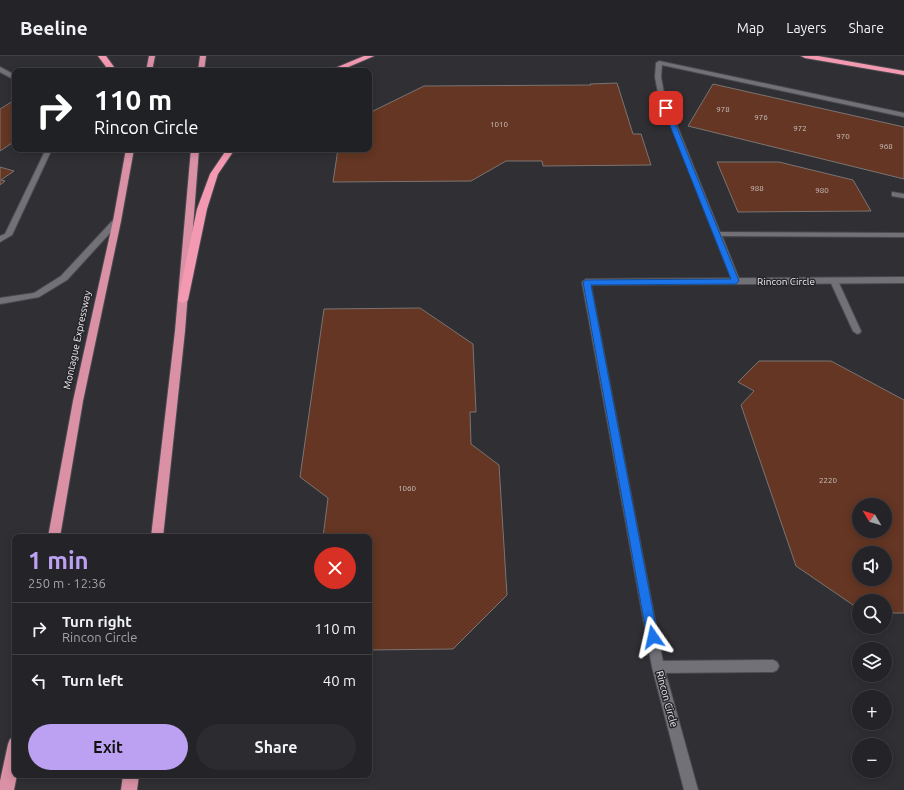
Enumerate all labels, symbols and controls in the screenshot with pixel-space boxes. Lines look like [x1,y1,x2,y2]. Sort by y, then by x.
text: Beeline [20,17,88,39]
text: Map [737,20,764,36]
text: Layers [786,20,826,36]
text: Share [848,20,884,36]
icon: right [28,84,80,136]
text: 110 m [94,84,172,115]
pin [649,91,683,125]
icon: arrive [655,97,677,119]
house number: 978 [716,105,730,114]
house number: 976 [754,113,768,122]
text: Rincon Circle [94,117,198,137]
house number: 1010 [490,120,509,129]
house number: 972 [793,124,807,133]
house number: 970 [836,132,850,141]
house number: 968 [879,142,893,151]
house number: 988 [750,184,764,193]
house number: 980 [815,186,829,195]
street label: Rincon Circle [757,276,815,287]
street label: Montague Expressway [61,289,93,390]
house number: 2220 [819,476,838,485]
house number: 1060 [398,484,417,493]
north arrow [852,498,892,538]
map controls [852,498,892,778]
button: sound [852,546,892,586]
text: 1 min [28,547,89,574]
button: close [314,547,356,589]
text: 250 m · 12:36 [28,576,106,590]
button: search [852,594,892,634]
text: Turn right [62,613,132,630]
position arrow [632,616,674,658]
icon: right [28,618,50,640]
text: 110 m [314,620,356,637]
text: Rincon Circle [62,630,137,644]
button: layers [852,642,892,682]
icon: left [28,670,50,692]
street label: Rincon Circle [654,670,680,728]
text: Turn left [62,672,123,689]
text: 40 m [323,672,356,689]
button: + [852,690,892,730]
button: Exit [28,724,188,770]
button: Share [196,724,356,770]
button: − [852,738,892,778]

